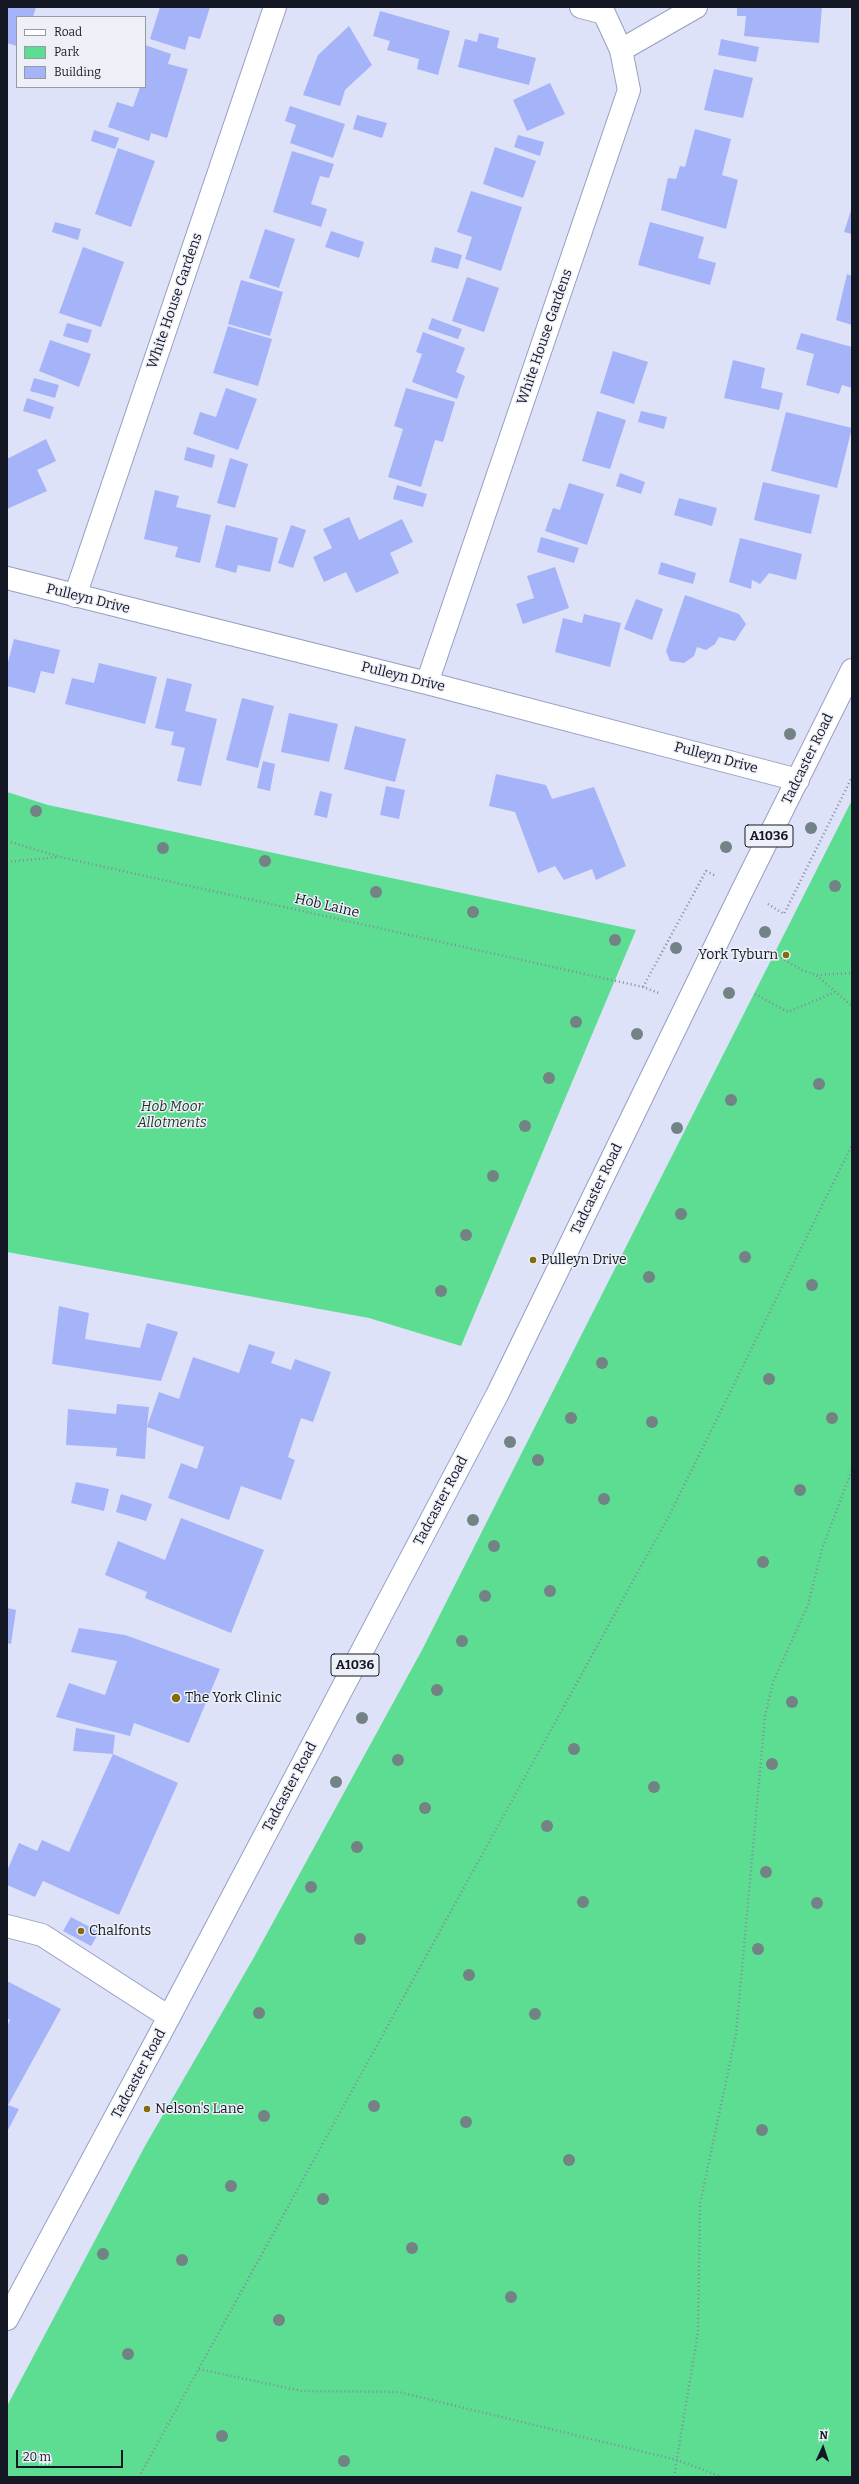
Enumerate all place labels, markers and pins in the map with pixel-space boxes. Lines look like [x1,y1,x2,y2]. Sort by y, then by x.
place label: York Tyburn [698,947,778,963]
marker: York Tyburn [781,950,791,960]
place label: Pulleyn Drive [541,1252,627,1268]
marker: Pulleyn Drive [528,1255,538,1265]
place label: The York Clinic [185,1690,282,1706]
marker: The York Clinic [170,1692,182,1704]
place label: Chalfonts [89,1923,151,1939]
marker: Chalfonts [76,1926,86,1936]
place label: Nelson's Lane [155,2101,244,2117]
marker: Nelson's Lane [142,2104,152,2114]

